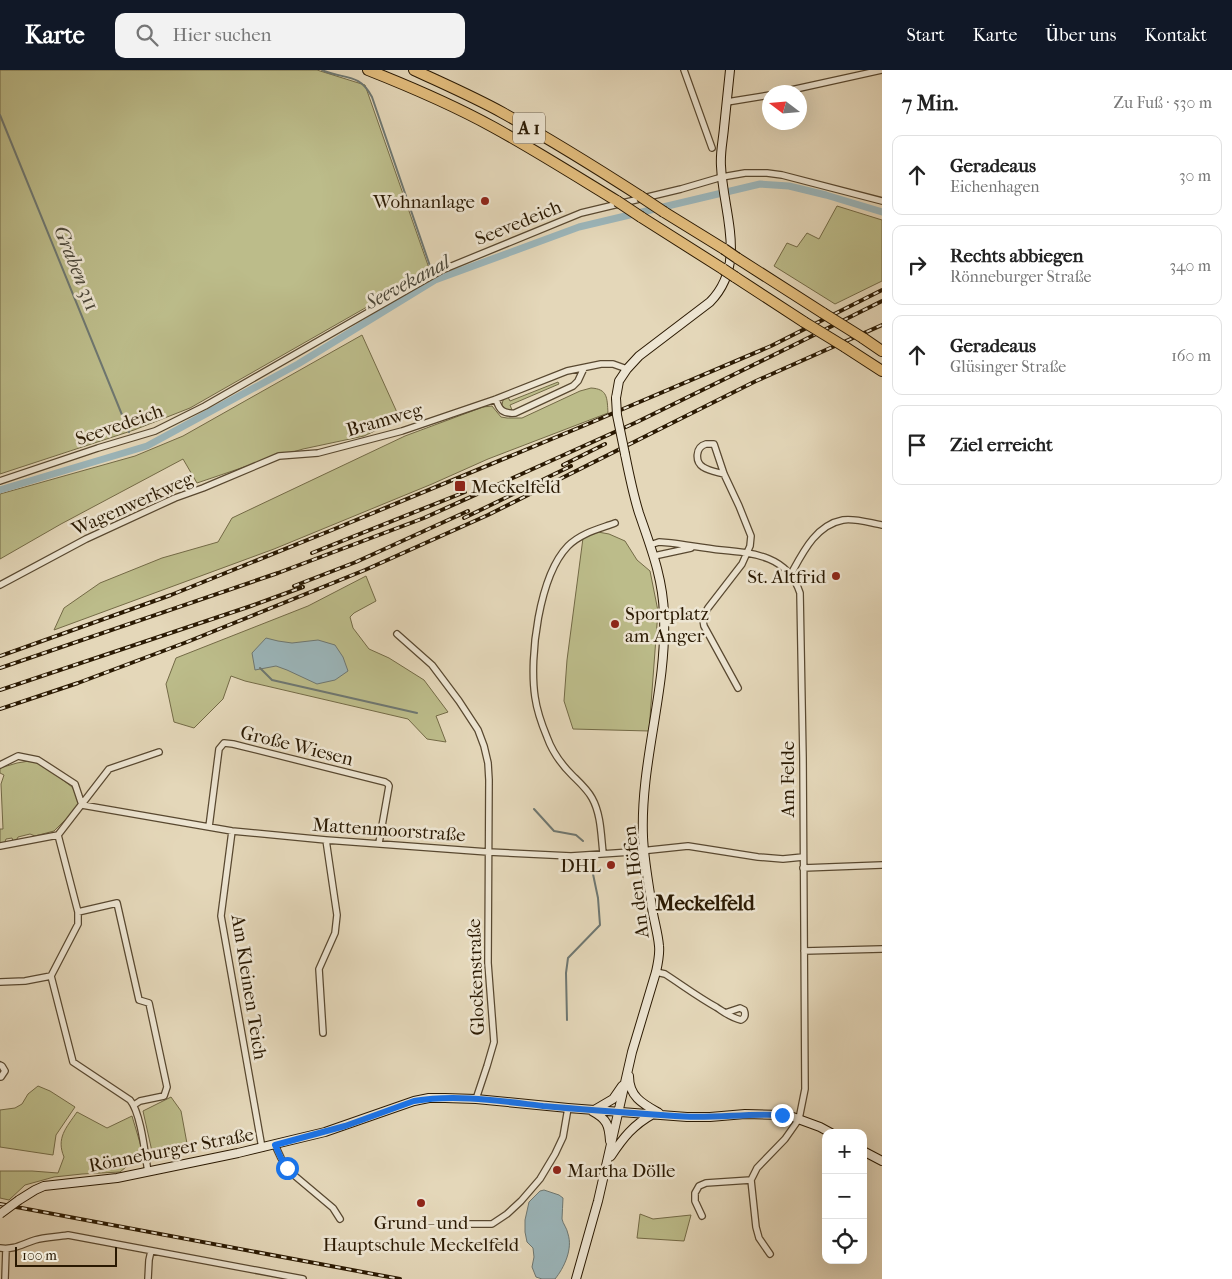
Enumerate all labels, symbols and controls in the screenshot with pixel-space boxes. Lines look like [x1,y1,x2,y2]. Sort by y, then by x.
search box [115,13,465,58]
text: Karte [25,21,85,49]
icon: search [133,21,161,49]
text: Hier suchen [173,24,272,46]
text: Start [906,25,945,46]
text: Karte [973,25,1017,46]
text: Über uns [1045,25,1116,46]
text: Kontakt [1144,25,1207,46]
north arrow [762,85,807,130]
text: 7 Min. [902,91,958,115]
text: Zu Fuß · 530 m [1113,93,1212,112]
road number: A 1 [513,112,545,144]
text: Geradeaus [950,155,1036,177]
icon: ahead [903,161,931,189]
text: 30 m [1179,166,1211,185]
text: Eichenhagen [950,177,1040,196]
place label: Wohnanlage [372,191,475,213]
marker: Wohnanlage [479,195,491,207]
street label: Seevedeich [472,196,565,250]
water label: Graben 311 [49,222,104,314]
text: Rechts abbiegen [950,245,1084,267]
water label: Seevekanal [360,250,455,315]
icon: right [903,251,931,279]
text: 340 m [1169,256,1211,275]
text: Rönneburger Straße [950,267,1091,286]
text: Geradeaus [950,335,1036,357]
icon: ahead [903,341,931,369]
text: 160 m [1171,346,1211,365]
text: Glüsinger Straße [950,357,1066,376]
street label: Bramweg [344,398,426,441]
street label: Seevedeich [73,400,166,450]
icon: arrive [903,431,931,459]
text: Ziel erreicht [950,434,1053,456]
street label: Wagenwerkweg [67,467,197,541]
place label: Meckelfeld [471,476,561,498]
marker: Meckelfeld [453,479,467,493]
place label: St. Altfrid [747,566,827,588]
marker: St. Altfrid [830,570,842,582]
place label: Sportplatz am Anger [625,603,709,647]
marker: Sportplatz am Anger [609,618,621,630]
street label: Große Wiesen [238,721,356,771]
street label: Am Felde [777,741,799,818]
street label: Mattenmoorstraße [312,814,466,846]
street label: An den Höfen [618,824,654,940]
place label: DHL [560,855,602,877]
marker: DHL [605,859,617,871]
district label: Meckelfeld [654,891,755,915]
street label: Am Kleinen Teich [227,912,271,1062]
street label: Glockenstraße [463,918,489,1036]
route end [771,1104,794,1127]
street label: Rönneburger Straße [87,1123,256,1177]
map controls [822,1129,867,1264]
button: + [822,1129,867,1174]
route start [276,1157,299,1180]
place label: Martha Dölle [567,1160,675,1182]
marker: Martha Dölle [551,1164,563,1176]
button: − [822,1174,867,1219]
marker: Grund- und Hauptschule Meckelfeld [415,1197,427,1209]
place label: Grund- und Hauptschule Meckelfeld [323,1212,520,1256]
button: locate [822,1219,867,1264]
scale bar [15,1244,118,1267]
text: 100 m [22,1247,57,1264]

